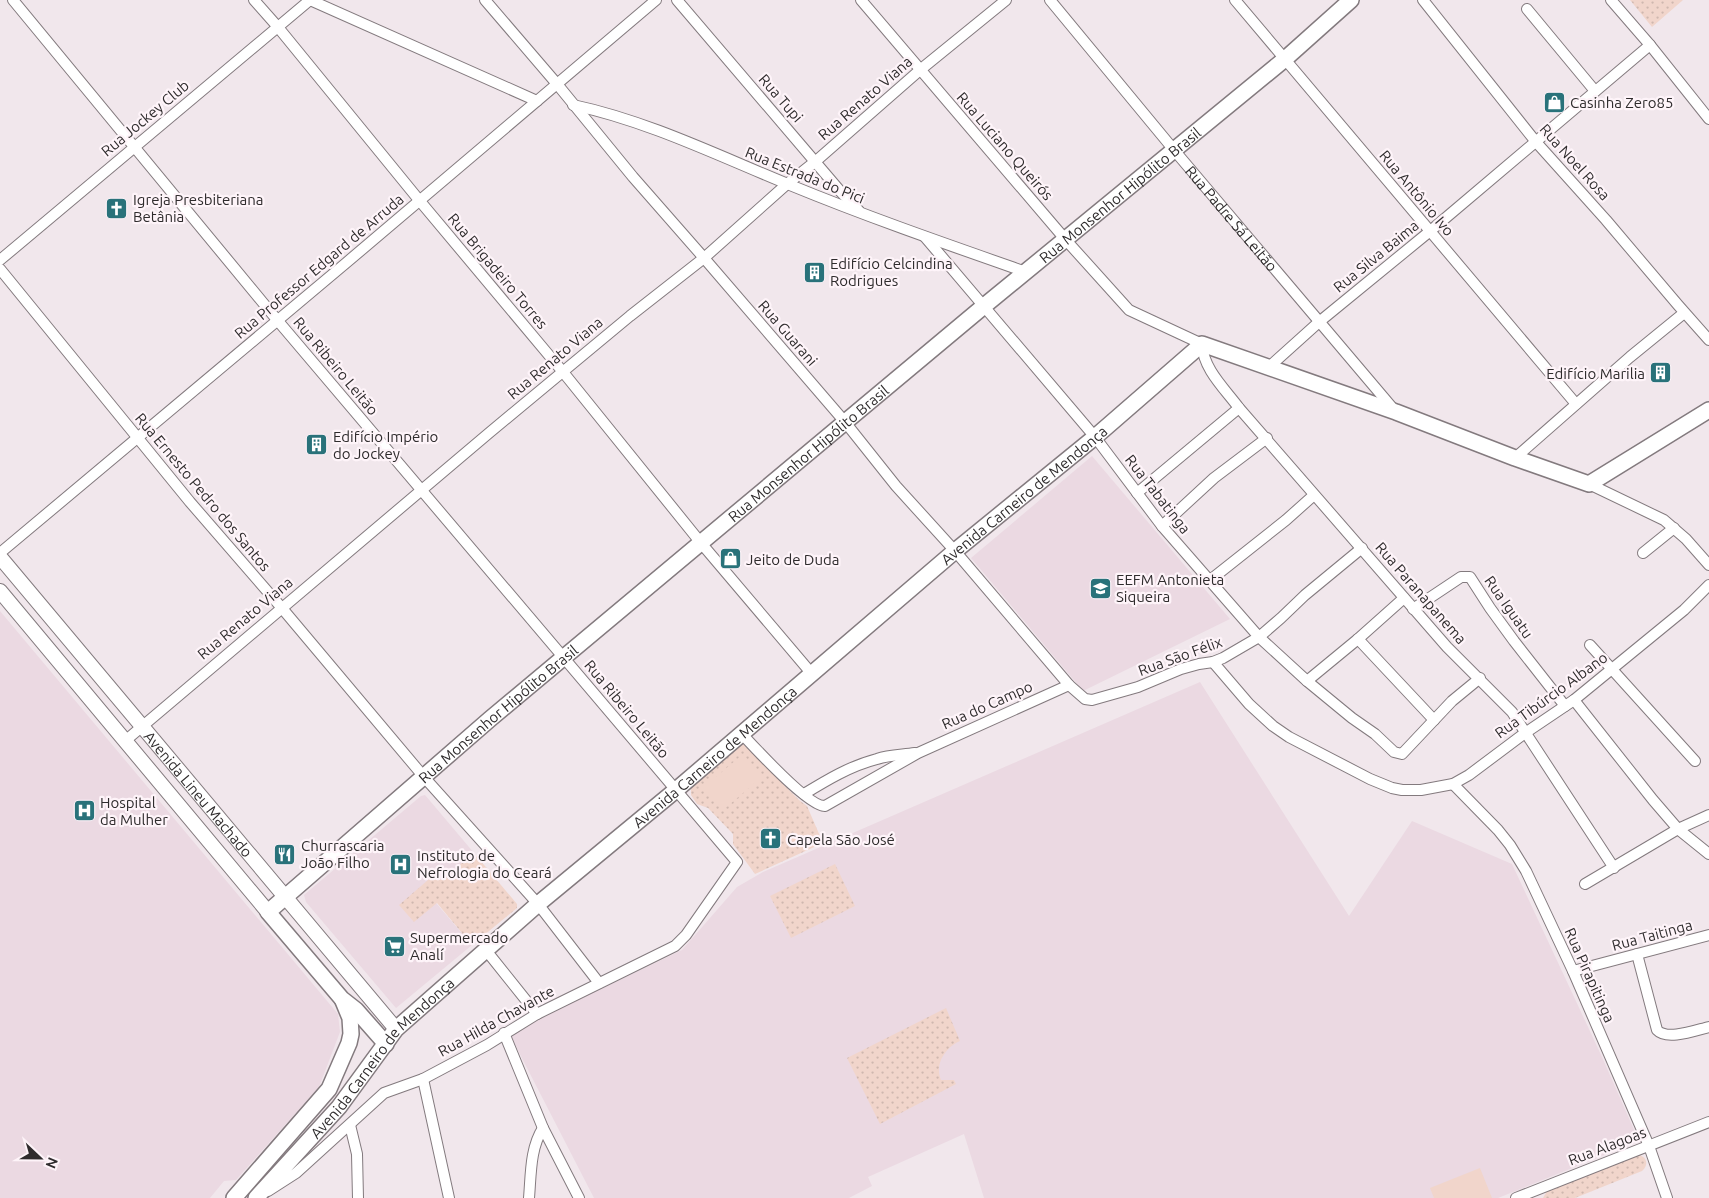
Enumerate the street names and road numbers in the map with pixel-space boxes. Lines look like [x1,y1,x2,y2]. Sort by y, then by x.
street label: Rua Renato Viana [815,53,915,143]
street label: Rua Tupi [756,71,806,125]
street label: Rua Jockey Club [98,76,192,160]
street label: Rua Luciano Queirós [953,89,1057,203]
street label: Rua Noel Rosa [1536,120,1614,204]
street label: Rua Monsenhor Hipólito Brasil [1036,123,1204,266]
street label: Rua Estrada do Pici [743,143,867,207]
street label: Rua Antônio Ivo [1376,147,1458,239]
street label: Rua Padre Sá Leitão [1182,162,1281,274]
street label: Rua Professor Edgard de Arruda [231,190,407,342]
street label: Rua Brigadeiro Torres [445,210,551,332]
street label: Rua Silva Baima [1330,217,1422,295]
street label: Rua Guarani [755,297,821,369]
street label: Rua Renato Viana [504,313,606,403]
street label: Rua Ribeiro Leitão [290,314,382,418]
street label: Rua Monsenhor Hipólito Brasil [724,381,892,525]
street label: Rua Ernesto Pedro dos Santos [132,410,274,574]
street label: Avenida Carneiro de Mendonça [937,422,1110,568]
street label: Rua Tabatinga [1122,451,1194,537]
street label: Rua Paranapanema [1372,539,1470,647]
street label: Rua Renato Viana [194,573,296,663]
street label: Rua Iguatu [1481,573,1537,641]
street label: Rua São Félix [1136,633,1225,679]
street label: Rua Monsenhor Hipólito Brasil [415,641,581,786]
street label: Rua Tibúrcio Albano [1492,649,1610,741]
street label: Rua Ribeiro Leitão [581,657,673,761]
street label: Rua do Campo [939,677,1035,733]
street label: Avenida Carneiro de Mendonça [629,682,800,831]
street label: Avenida Lineu Machado [141,727,256,860]
street label: Rua Taitinga [1610,916,1694,954]
street label: Rua Pirapitinga [1562,925,1618,1025]
street label: Avenida Carneiro de Mendonça [306,974,457,1141]
street label: Rua Hilda Chavante [435,982,557,1060]
street label: Rua Alagoas [1566,1123,1648,1169]

